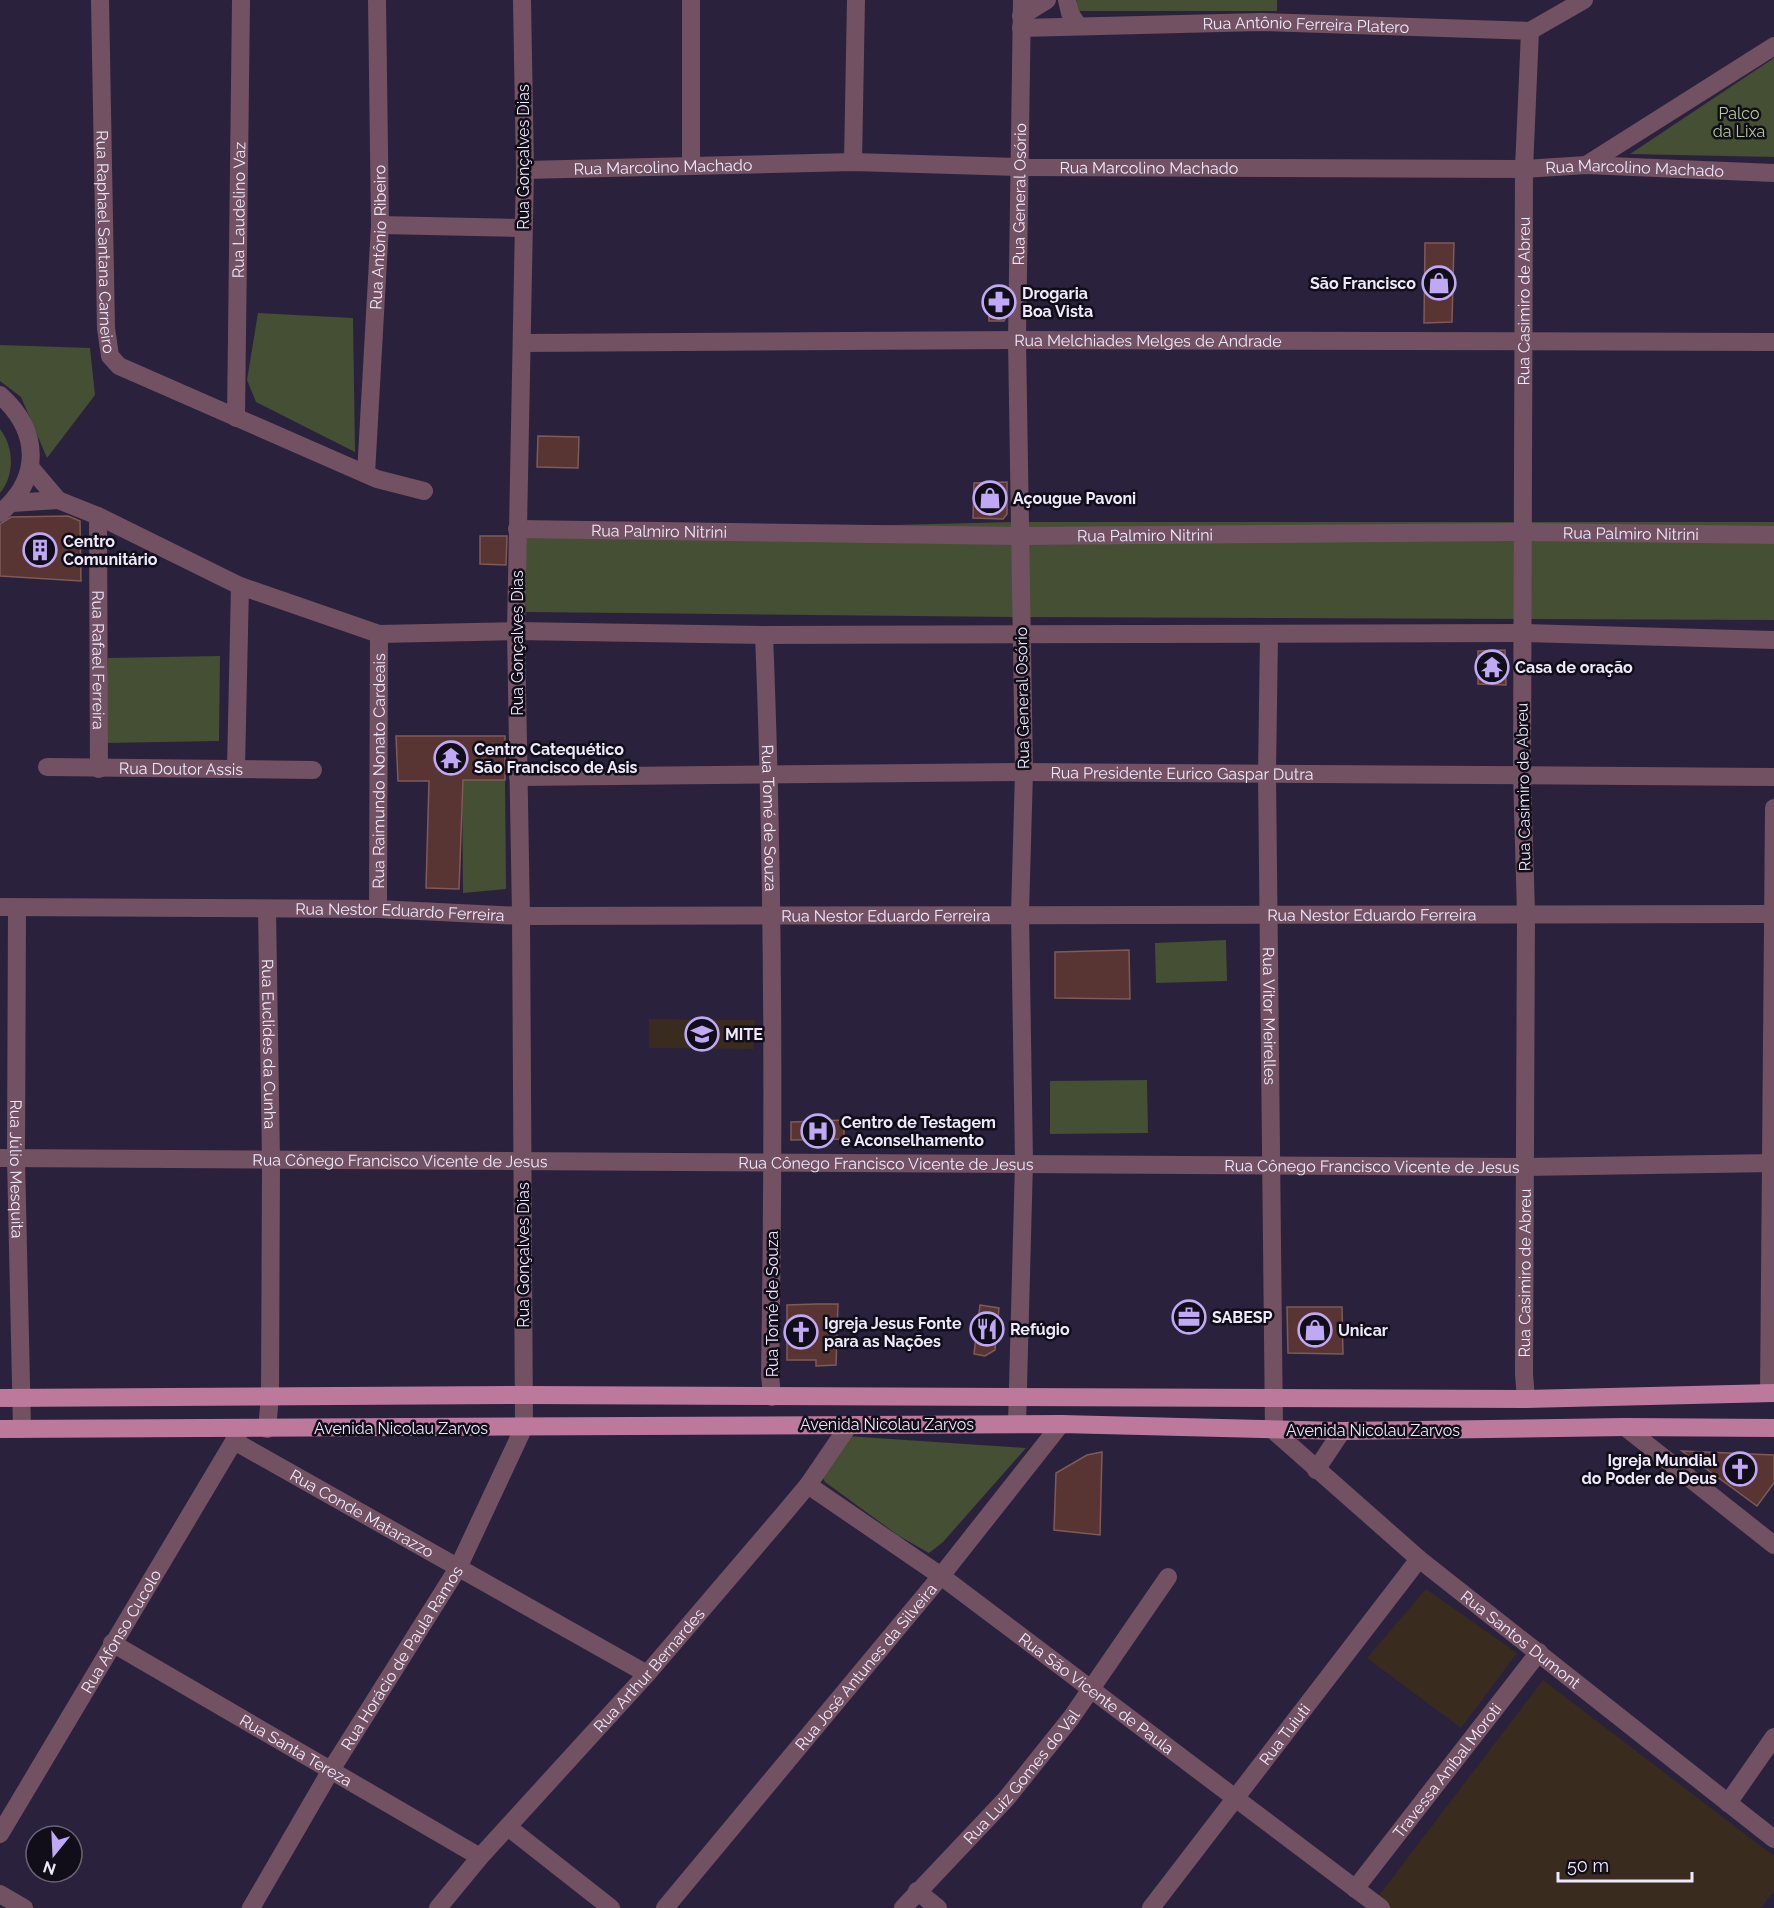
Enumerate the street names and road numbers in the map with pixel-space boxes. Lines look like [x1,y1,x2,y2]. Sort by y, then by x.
street label: Rua Antônio Ferreira Platero [1202,13,1409,37]
street label: Rua Gonçalves Dias [514,84,533,230]
street label: Rua General Osório [1009,123,1030,266]
street label: Rua Raphael Santana Carneiro [92,130,119,355]
street label: Rua Laudelino Vaz [229,142,249,278]
street label: Rua Marcolino Machado [573,155,753,179]
street label: Rua Marcolino Machado [1545,156,1724,181]
street label: Rua Marcolino Machado [1059,158,1238,178]
street label: Rua Antônio Ribeiro [366,165,390,310]
street label: Rua Casimiro de Abreu [1514,217,1534,386]
street label: Rua Melchiades Melges de Andrade [1014,331,1282,351]
street label: Rua Palmiro Nitrini [591,521,727,542]
street label: Rua Palmiro Nitrini [1563,523,1699,544]
street label: Rua Palmiro Nitrini [1077,525,1213,546]
street label: Rua Gonçalves Dias [508,570,527,716]
street label: Rua Rafael Ferreira [88,590,108,730]
street label: Rua General Osório [1012,627,1033,769]
street label: Rua Raimundo Nonato Cardeais [369,653,389,889]
street label: Rua Casimiro de Abreu [1513,703,1534,871]
street label: Rua Tomé de Souza [758,744,780,891]
street label: Rua Doutor Assis [119,759,243,779]
street label: Rua Presidente Eurico Gaspar Dutra [1050,763,1314,784]
street label: Rua Nestor Eduardo Ferreira [295,900,505,925]
street label: Rua Nestor Eduardo Ferreira [1267,905,1477,925]
street label: Rua Nestor Eduardo Ferreira [781,906,991,926]
street label: Rua Vitor Meirelles [1259,947,1279,1085]
street label: Rua Euclides da Cunha [258,959,279,1129]
street label: Rua Júlio Mesquita [6,1100,27,1239]
street label: Rua Cônego Francisco Vicente de Jesus [252,1150,548,1171]
street label: Rua Cônego Francisco Vicente de Jesus [738,1153,1034,1174]
street label: Rua Cônego Francisco Vicente de Jesus [1224,1156,1520,1177]
street label: Rua Gonçalves Dias [514,1182,533,1328]
street label: Rua Casimiro de Abreu [1515,1189,1535,1358]
street label: Rua Tomé de Souza [763,1231,782,1377]
street label: Avenida Nicolau Zarvos [800,1415,974,1434]
street label: Avenida Nicolau Zarvos [314,1419,488,1438]
street label: Avenida Nicolau Zarvos [1286,1421,1460,1440]
street label: Rua Conde Matarazzo [287,1466,437,1562]
street label: Rua Horácio de Paula Ramos [337,1562,467,1754]
street label: Rua Afonso Cucolo [77,1566,165,1697]
street label: Rua José Antunes da Silveira [791,1580,941,1754]
street label: Rua Santos Dumont [1457,1587,1584,1693]
street label: Rua Arthur Bernardes [590,1605,709,1736]
street label: Rua São Vicente de Paula [1015,1629,1178,1758]
street label: Rua Tuiuti [1255,1700,1314,1769]
street label: Travessa Aníbal Moroti [1389,1700,1506,1842]
street label: Rua Luiz Gomes do Val [960,1706,1084,1848]
street label: Rua Santa Tereza [236,1710,355,1791]

